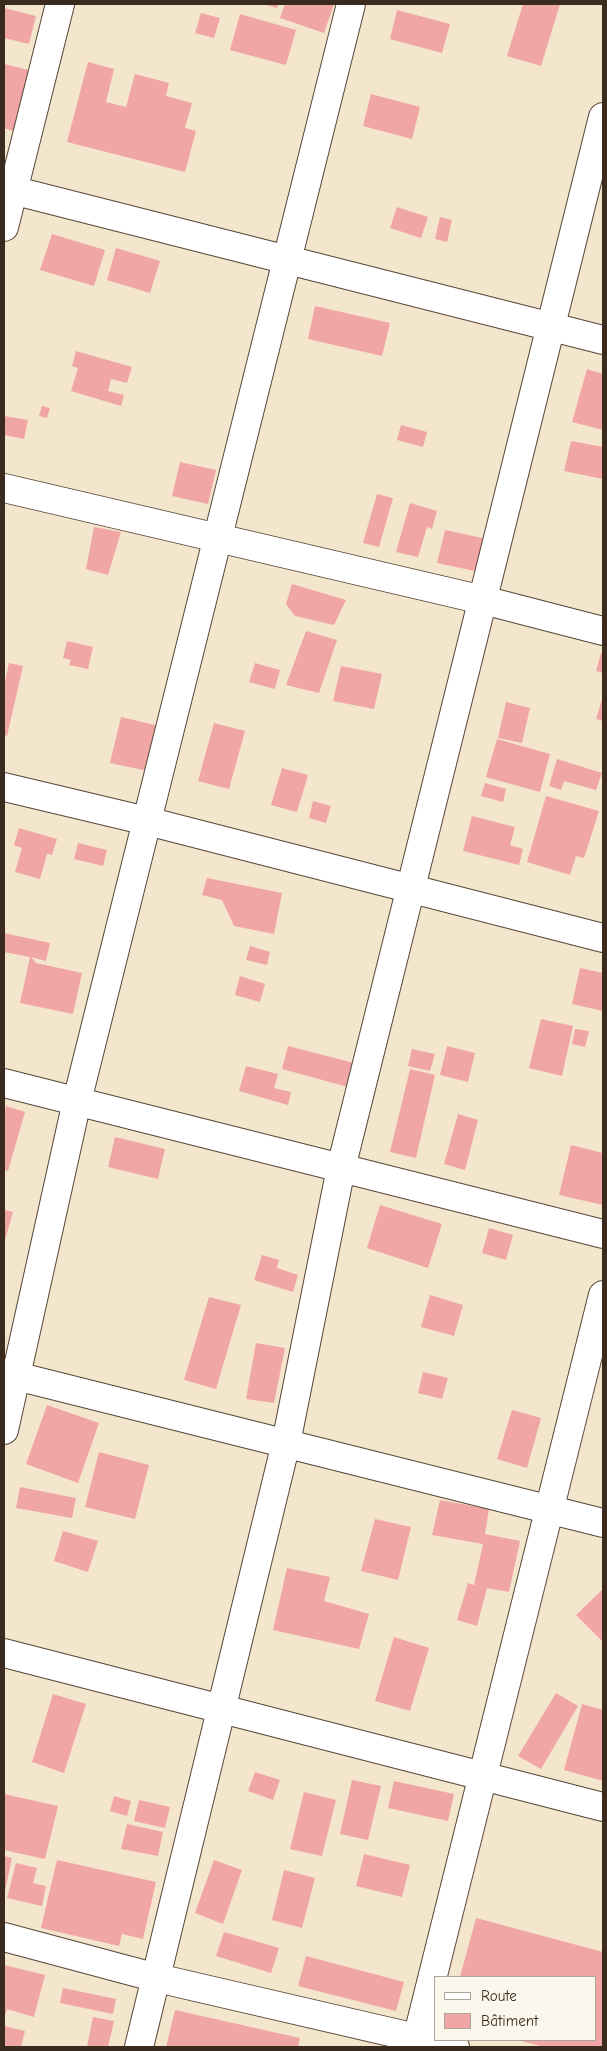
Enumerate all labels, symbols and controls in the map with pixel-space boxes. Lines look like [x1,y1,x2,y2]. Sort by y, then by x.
legend [434,1976,597,2041]
text: Route [481,1987,517,2005]
text: Bâtiment [481,2012,538,2030]

